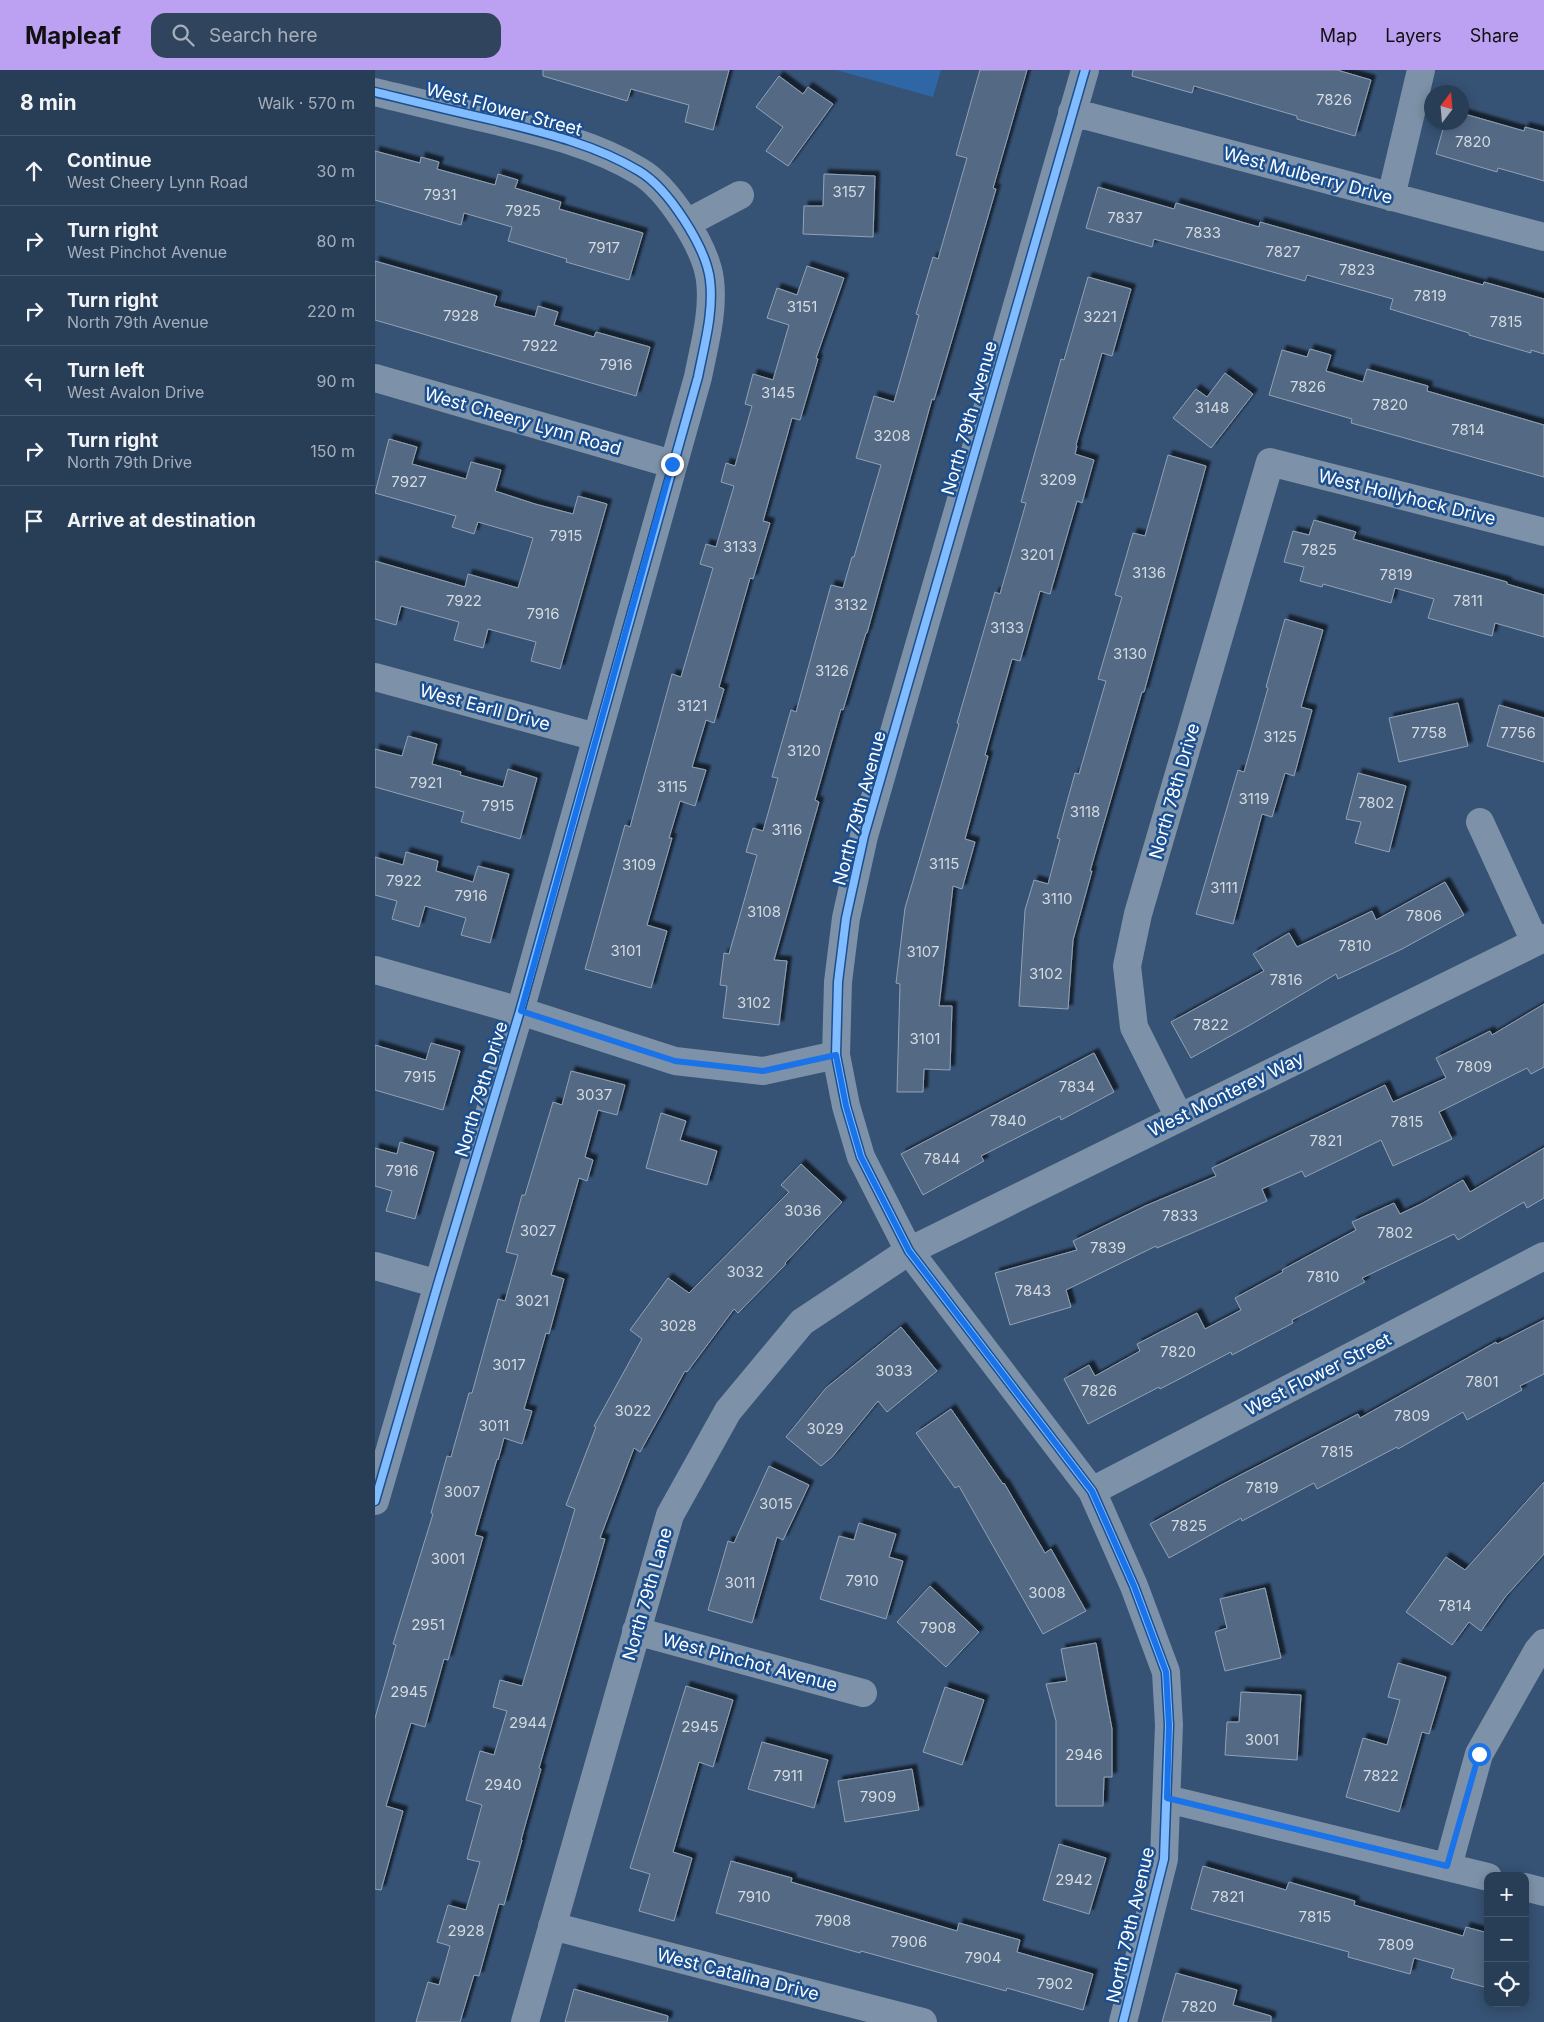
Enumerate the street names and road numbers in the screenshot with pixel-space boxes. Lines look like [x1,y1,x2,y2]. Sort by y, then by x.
street label: West Flower Street [424,78,584,140]
street label: West Mulberry Drive [1221,142,1395,208]
street label: North 79th Avenue [937,339,1001,497]
street label: West Cheery Lynn Road [422,383,624,459]
street label: West Hollyhock Drive [1316,465,1498,529]
street label: West Earll Drive [417,679,553,735]
street label: North 78th Drive [1145,721,1203,861]
street label: North 79th Avenue [828,728,890,888]
street label: North 79th Drive [450,1019,512,1159]
street label: West Monterey Way [1145,1047,1307,1141]
street label: West Flower Street [1242,1328,1394,1420]
street label: North 79th Lane [618,1525,676,1663]
street label: West Pinchot Avenue [660,1629,840,1695]
street label: North 79th Avenue [1102,1845,1158,2005]
street label: West Catalina Drive [655,1944,821,2004]

